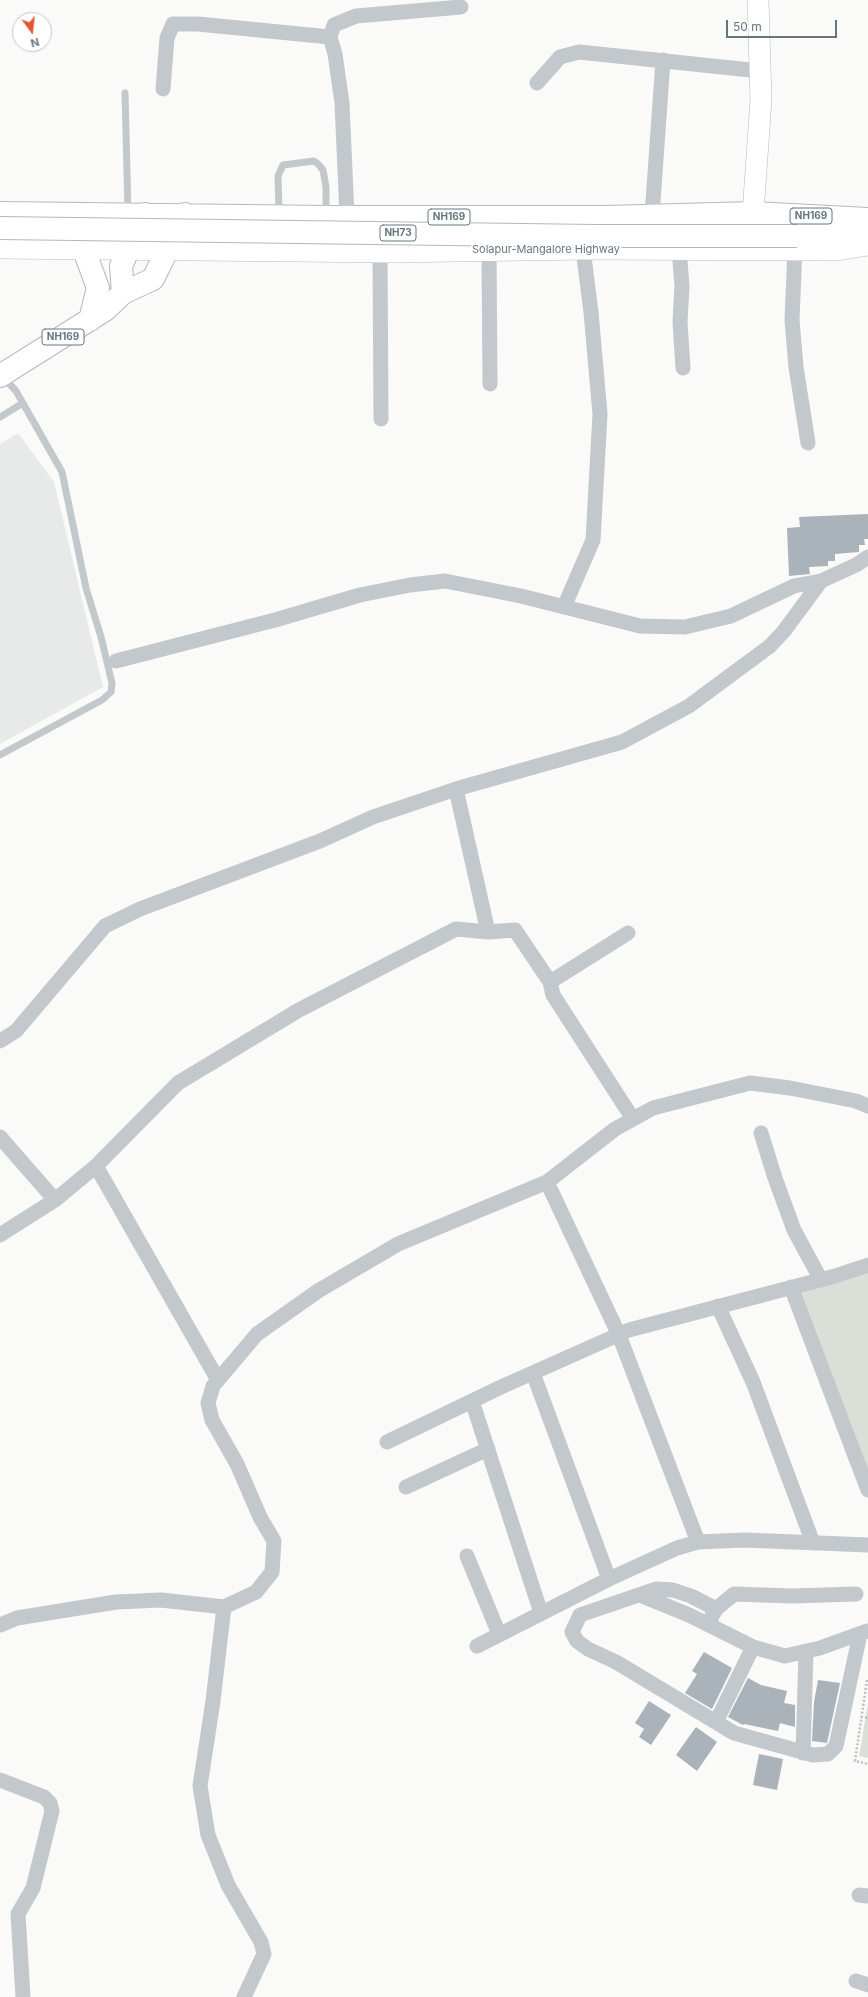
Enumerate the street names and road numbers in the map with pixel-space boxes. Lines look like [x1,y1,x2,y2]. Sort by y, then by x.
road number: NH169 [790,208,832,224]
road number: NH169 [428,209,470,225]
road number: NH73 [380,225,416,241]
street label: Solapur-Mangalore Highway [472,243,620,257]
road number: NH169 [42,329,84,345]

